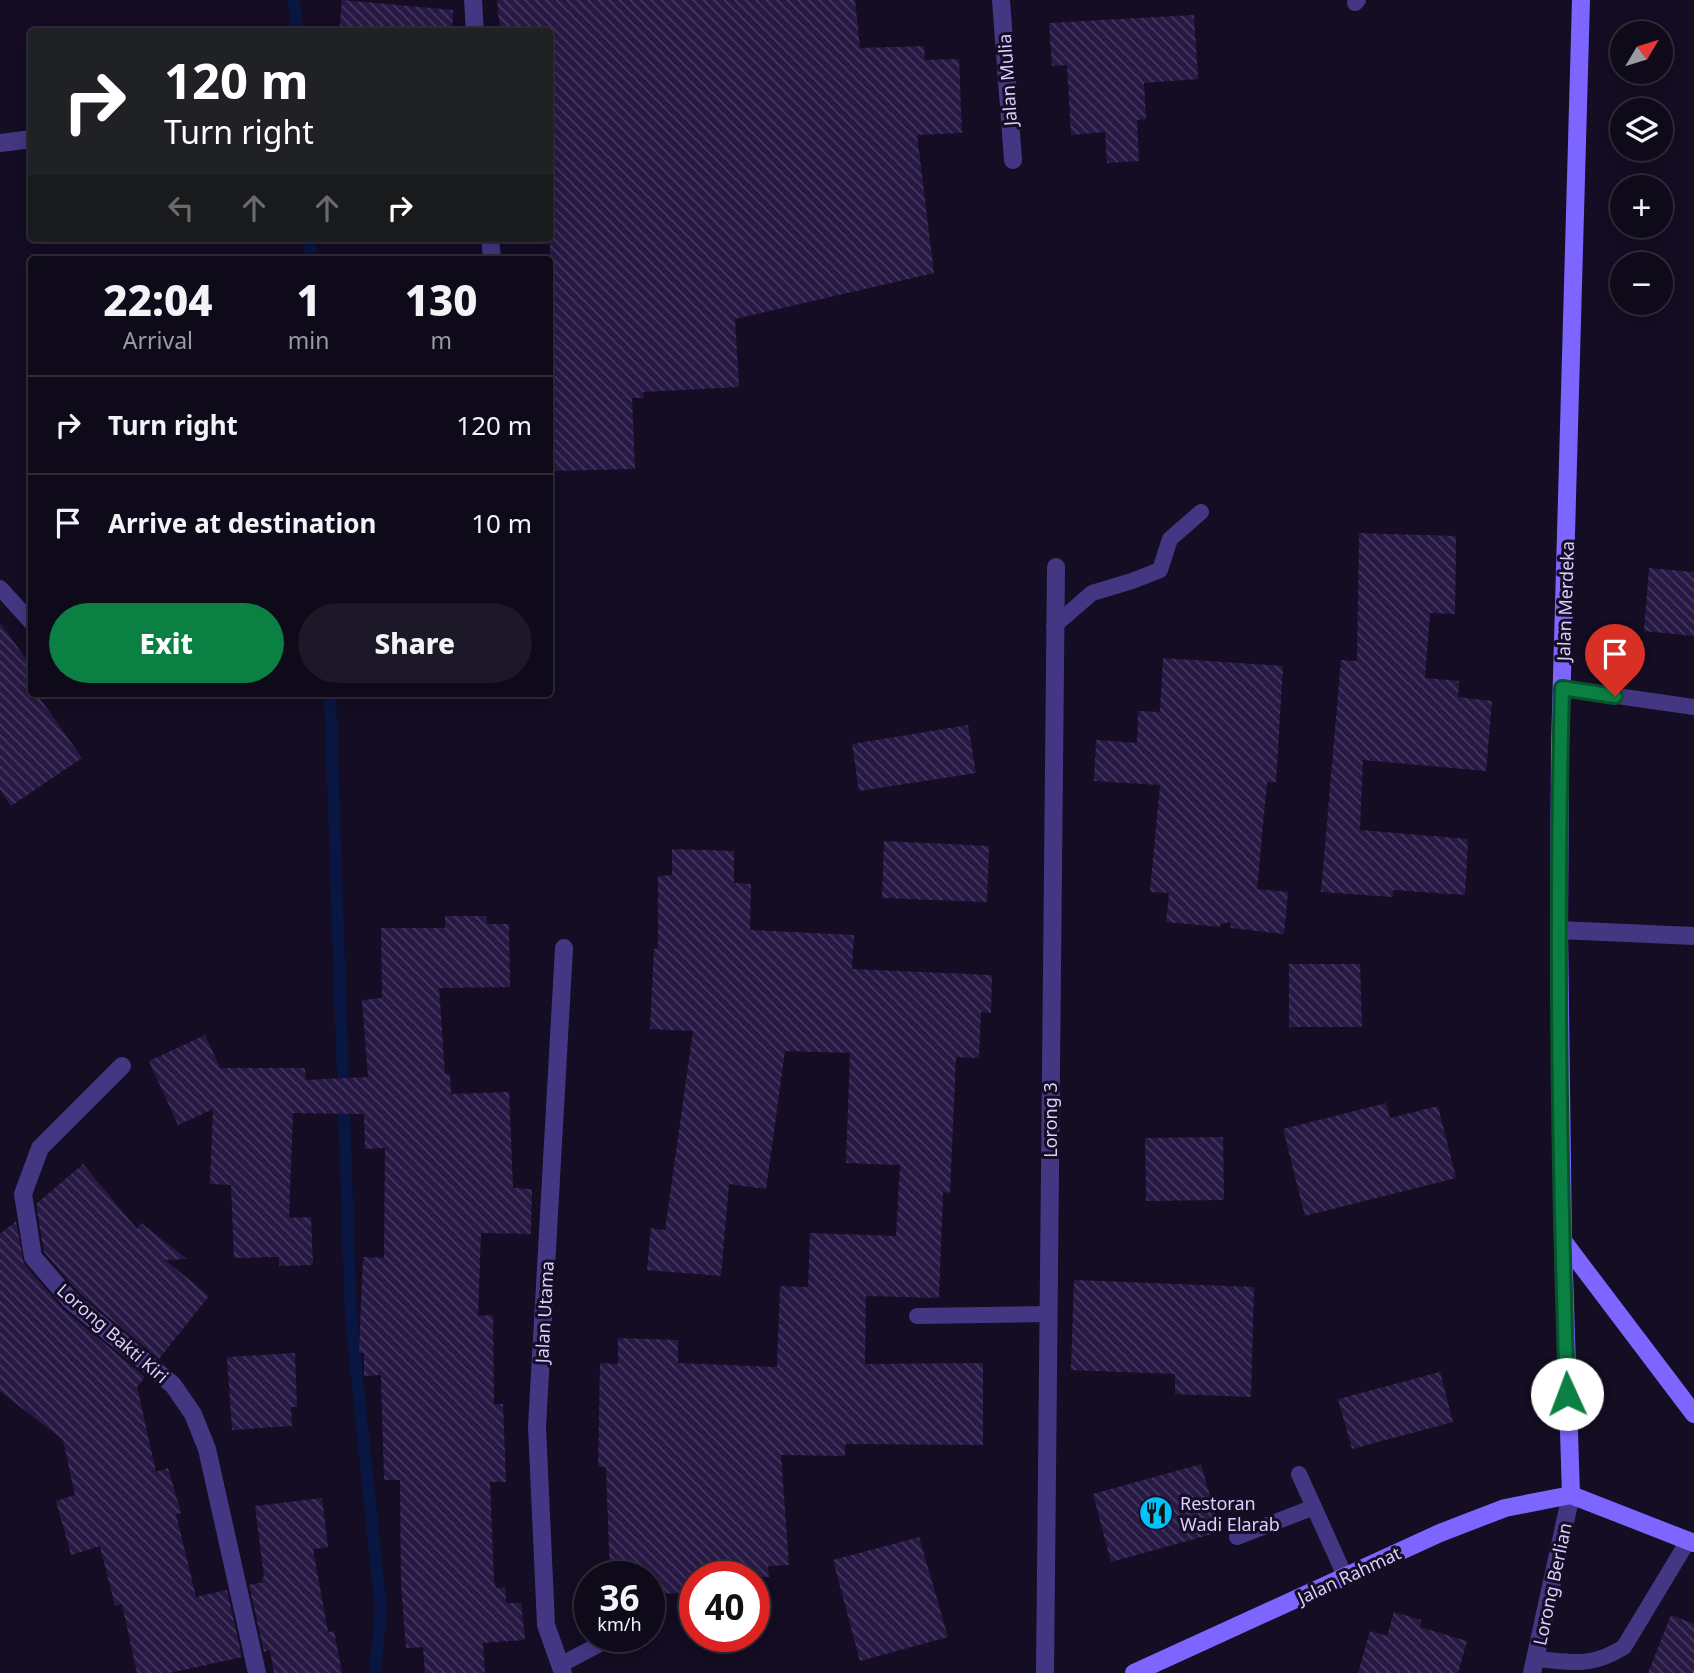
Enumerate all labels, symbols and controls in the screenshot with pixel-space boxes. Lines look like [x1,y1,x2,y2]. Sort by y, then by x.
north arrow [1610,21,1673,84]
map controls [1610,21,1673,315]
street label: Jalan Mulia [992,33,1022,129]
text: 120 m [164,47,309,113]
icon: right [49,56,140,147]
button: layers [1610,98,1673,161]
text: Turn right [164,110,314,153]
button: + [1610,175,1673,238]
icon: left [162,189,200,227]
icon: ahead [235,189,273,227]
icon: ahead [308,189,346,227]
icon: right [381,189,419,227]
button: − [1610,252,1673,315]
text: 22:04 [103,271,212,328]
text: 1 [296,271,321,328]
text: 130 [405,271,478,328]
text: Arrival [123,324,193,356]
text: min [288,324,329,356]
text: m [430,324,452,356]
icon: right [49,406,87,444]
text: Turn right [108,407,238,443]
text: 120 m [456,407,532,443]
icon: arrive [49,504,87,542]
text: Arrive at destination [108,505,377,541]
text: 10 m [471,505,532,541]
street label: Jalan Merdeka [1551,541,1579,663]
button: Exit [49,603,284,683]
button: Share [298,603,532,683]
pin [1585,624,1645,696]
icon: arrive [1596,635,1634,673]
street label: Lorong 3 [1038,1082,1062,1158]
street label: Jalan Utama [529,1260,559,1366]
street label: Lorong Bakti Kiri [52,1278,174,1388]
position arrow [1530,1357,1604,1431]
place label: Restoran Wadi Elarab [1180,1491,1280,1536]
restaurant icon: Restoran Wadi Elarab [1137,1494,1175,1532]
street label: Lorong Berlian [1527,1520,1577,1648]
street label: Jalan Rahmat [1292,1540,1405,1610]
speed limit sign: 40 [679,1561,770,1652]
text: 36 [599,1574,640,1621]
text: km/h [597,1612,642,1636]

